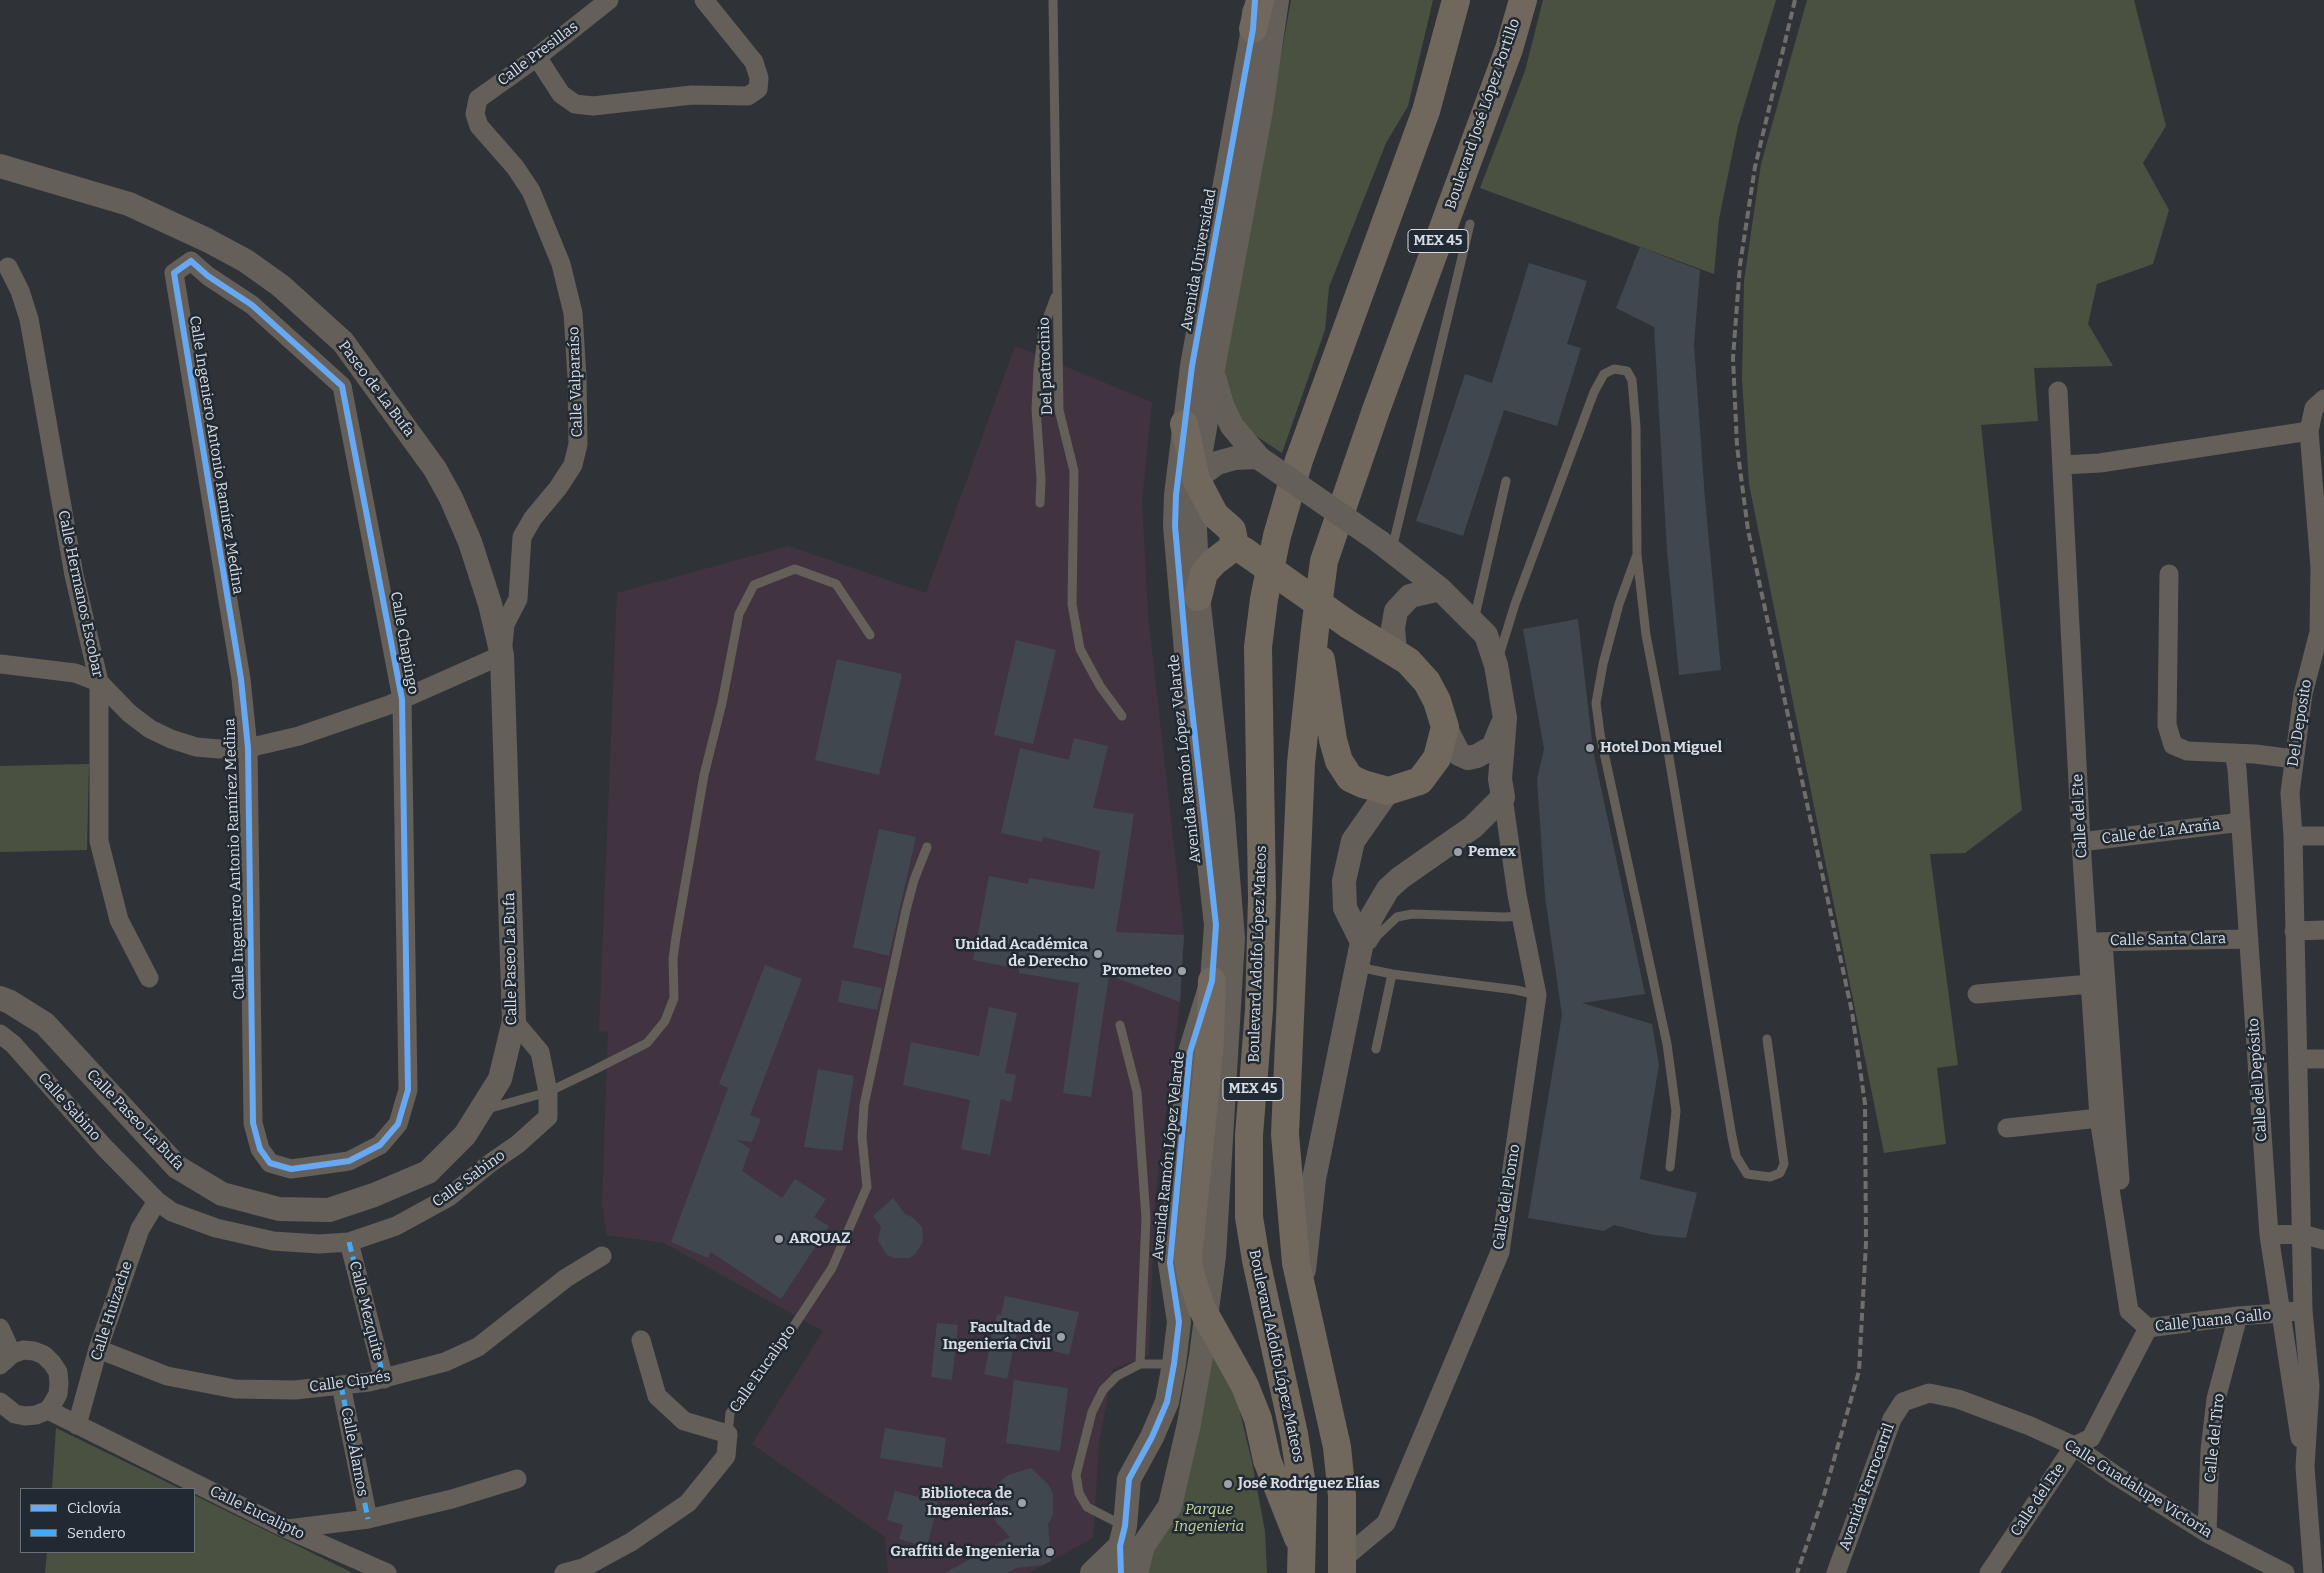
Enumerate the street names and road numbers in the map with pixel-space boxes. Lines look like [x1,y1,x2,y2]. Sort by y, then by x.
street label: Boulevard José López Portillo [1442,16,1524,212]
street label: Calle Presillas [494,18,582,90]
street label: Avenida Universidad [1178,187,1220,333]
road number: MEX 45 [1408,230,1468,252]
street label: Calle Ingeniero Antonio Ramírez Medina [185,315,247,595]
street label: Del patrocinio [1035,317,1057,415]
street label: Calle Valparaíso [565,326,587,438]
street label: Paseo de La Bufa [334,338,418,440]
street label: Calle Hermanos Escobar [53,509,107,679]
street label: Calle Chapingo [386,590,422,696]
street label: Avenida Ramón López Velarde [1165,654,1205,864]
street label: Del Deposito [2284,678,2316,768]
street label: Calle Ingeniero Antonio Ramírez Medina [221,718,249,1000]
street label: Calle del Ete [2069,773,2091,859]
street label: Calle de La Araña [2101,816,2221,848]
street label: Boulevard Adolfo López Mateos [1245,845,1271,1063]
street label: Calle Paseo La Bufa [501,893,521,1025]
street label: Calle Santa Clara [2110,930,2226,950]
street label: Calle del Depósito [2245,1018,2271,1142]
street label: Avenida Ramón López Velarde [1149,1051,1189,1261]
street label: Calle Paseo La Bufa [82,1066,188,1174]
street label: Calle Sabino [34,1069,104,1145]
road number: MEX 45 [1223,1078,1283,1100]
street label: Calle del Plomo [1490,1143,1524,1251]
street label: Calle Sabino [429,1147,509,1211]
street label: Boulevard Adolfo López Mateos [1245,1248,1307,1464]
street label: Calle Huizache [87,1259,137,1363]
street label: Calle Mezquite [345,1259,387,1363]
street label: Calle Juana Gallo [2154,1306,2272,1336]
street label: Calle Eucalipto [726,1322,800,1416]
street label: Calle Ciprés [308,1367,392,1397]
street label: Calle del Tiro [2201,1392,2229,1484]
street label: Calle Álamos [337,1406,371,1498]
street label: Avenida Ferrocarril [1836,1421,1898,1553]
street label: Calle Guadalupe Victoria [2061,1436,2215,1542]
street label: Calle del Ete [2007,1460,2069,1540]
street label: Calle Eucalipto [207,1482,307,1544]

